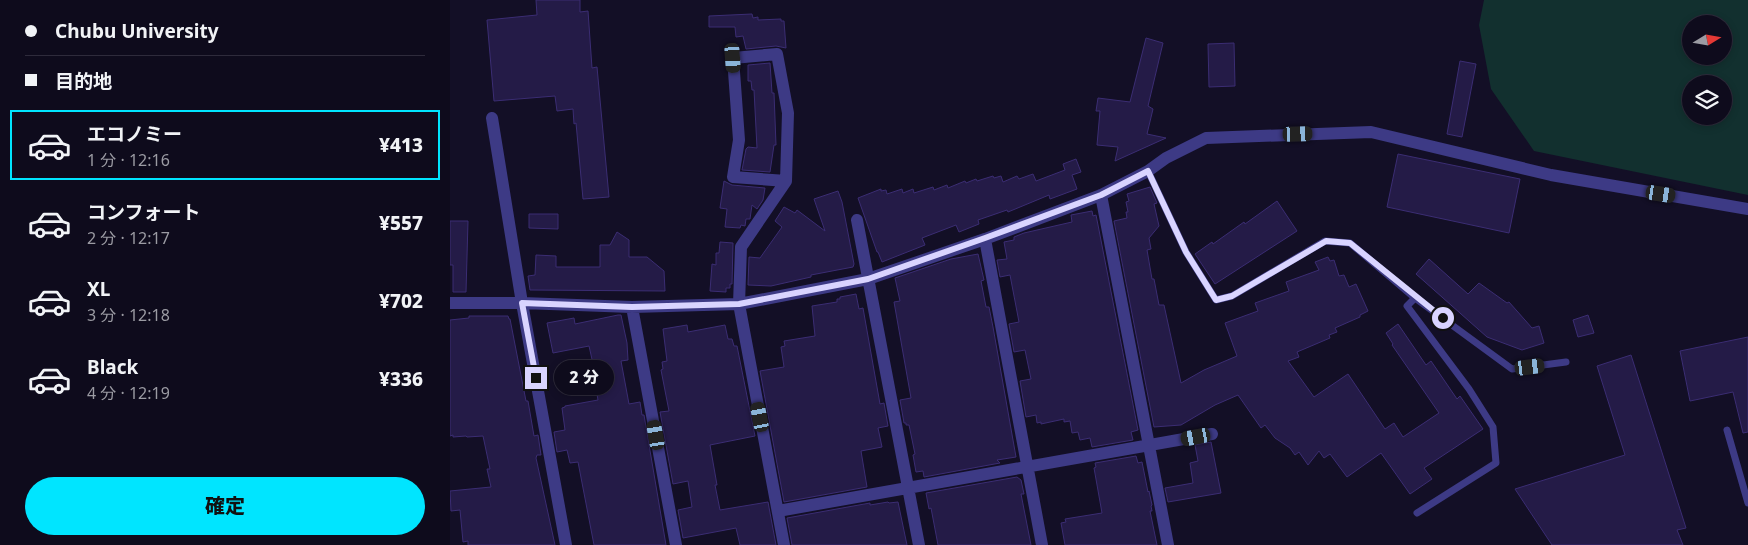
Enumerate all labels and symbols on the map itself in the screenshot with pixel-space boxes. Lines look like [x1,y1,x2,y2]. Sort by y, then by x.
north arrow [1682,15,1732,65]
car [724,43,741,73]
car [1282,126,1313,142]
car [1645,184,1676,204]
route start [1432,307,1454,329]
car [1514,358,1545,376]
callout: 2 分 [554,360,614,396]
route end [525,367,547,389]
car [749,401,770,433]
car [646,419,665,451]
car [1179,427,1212,447]

